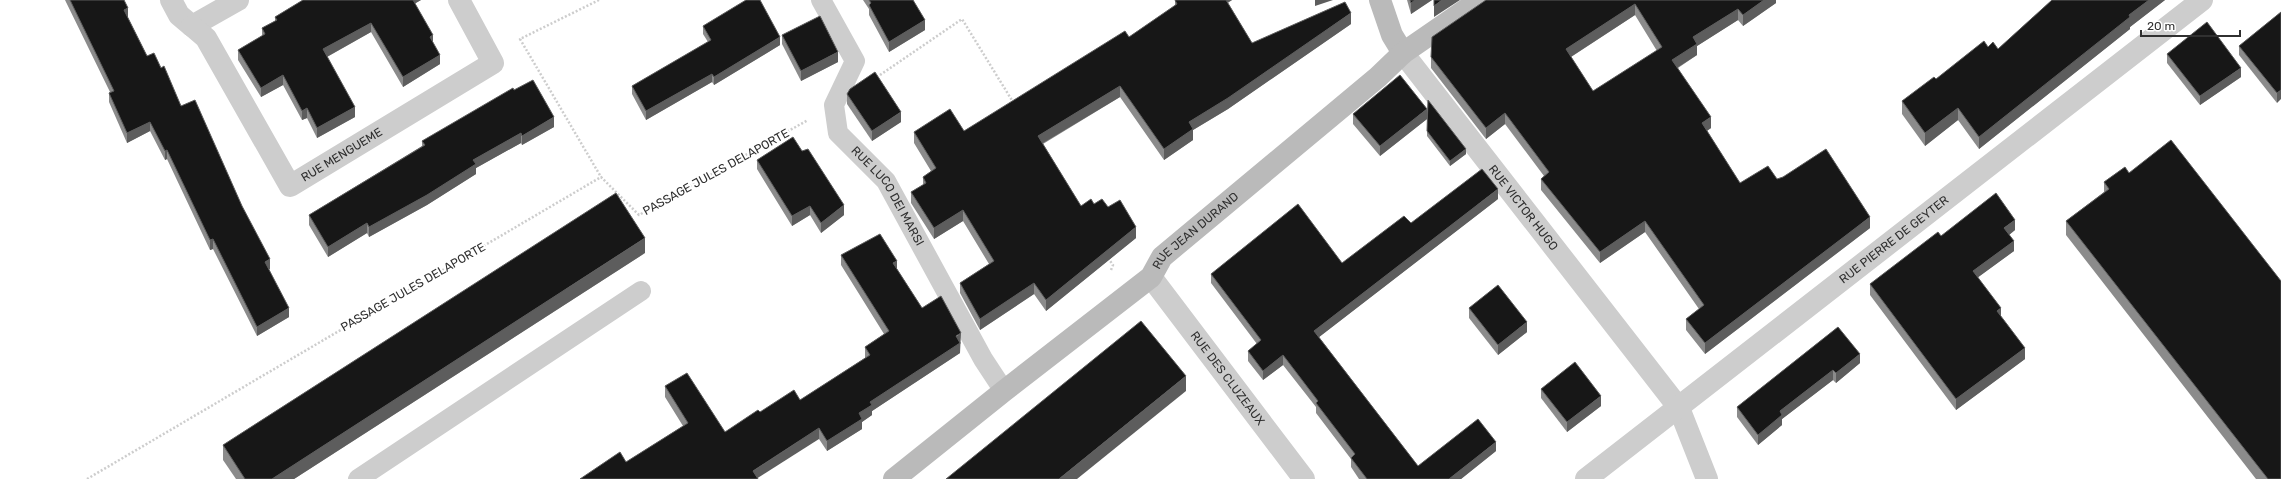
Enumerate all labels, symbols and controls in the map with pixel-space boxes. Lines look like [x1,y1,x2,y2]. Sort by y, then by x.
scale bar [2141,12,2240,38]
text: 20 m [2147,19,2175,33]
street label: RUE MENGUEME [299,125,385,185]
street label: PASSAGE JULES DELAPORTE [641,126,791,218]
street label: RUE LUCO DEI MARSI [848,143,927,248]
street label: RUE VICTOR HUGO [1486,162,1561,253]
street label: RUE JEAN DURAND [1150,189,1241,272]
street label: RUE PIERRE DE GEYTER [1836,193,1951,286]
street label: PASSAGE JULES DELAPORTE [338,240,488,334]
street label: RUE DES CLUZEAUX [1188,329,1268,428]

